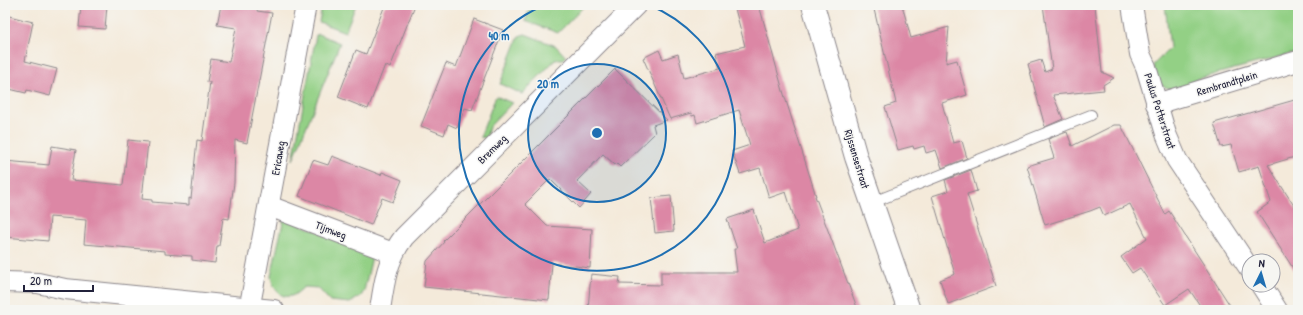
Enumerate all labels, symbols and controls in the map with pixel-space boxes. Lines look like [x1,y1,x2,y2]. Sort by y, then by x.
text: 40 m [489,27,509,44]
street label: Rembrandtplein [1195,67,1259,99]
street label: Paulus Potterstraat [1141,71,1179,151]
text: 20 m [537,75,559,92]
centre of rings [590,126,604,140]
street label: Rijssensestraat [841,128,873,190]
street label: Bremweg [474,131,510,167]
street label: Ericaweg [268,140,288,176]
street label: Tijmweg [314,218,349,242]
north arrow [1241,253,1281,293]
text: N [1258,256,1266,270]
scale bar [24,267,93,293]
text: 20 m [30,272,52,289]

